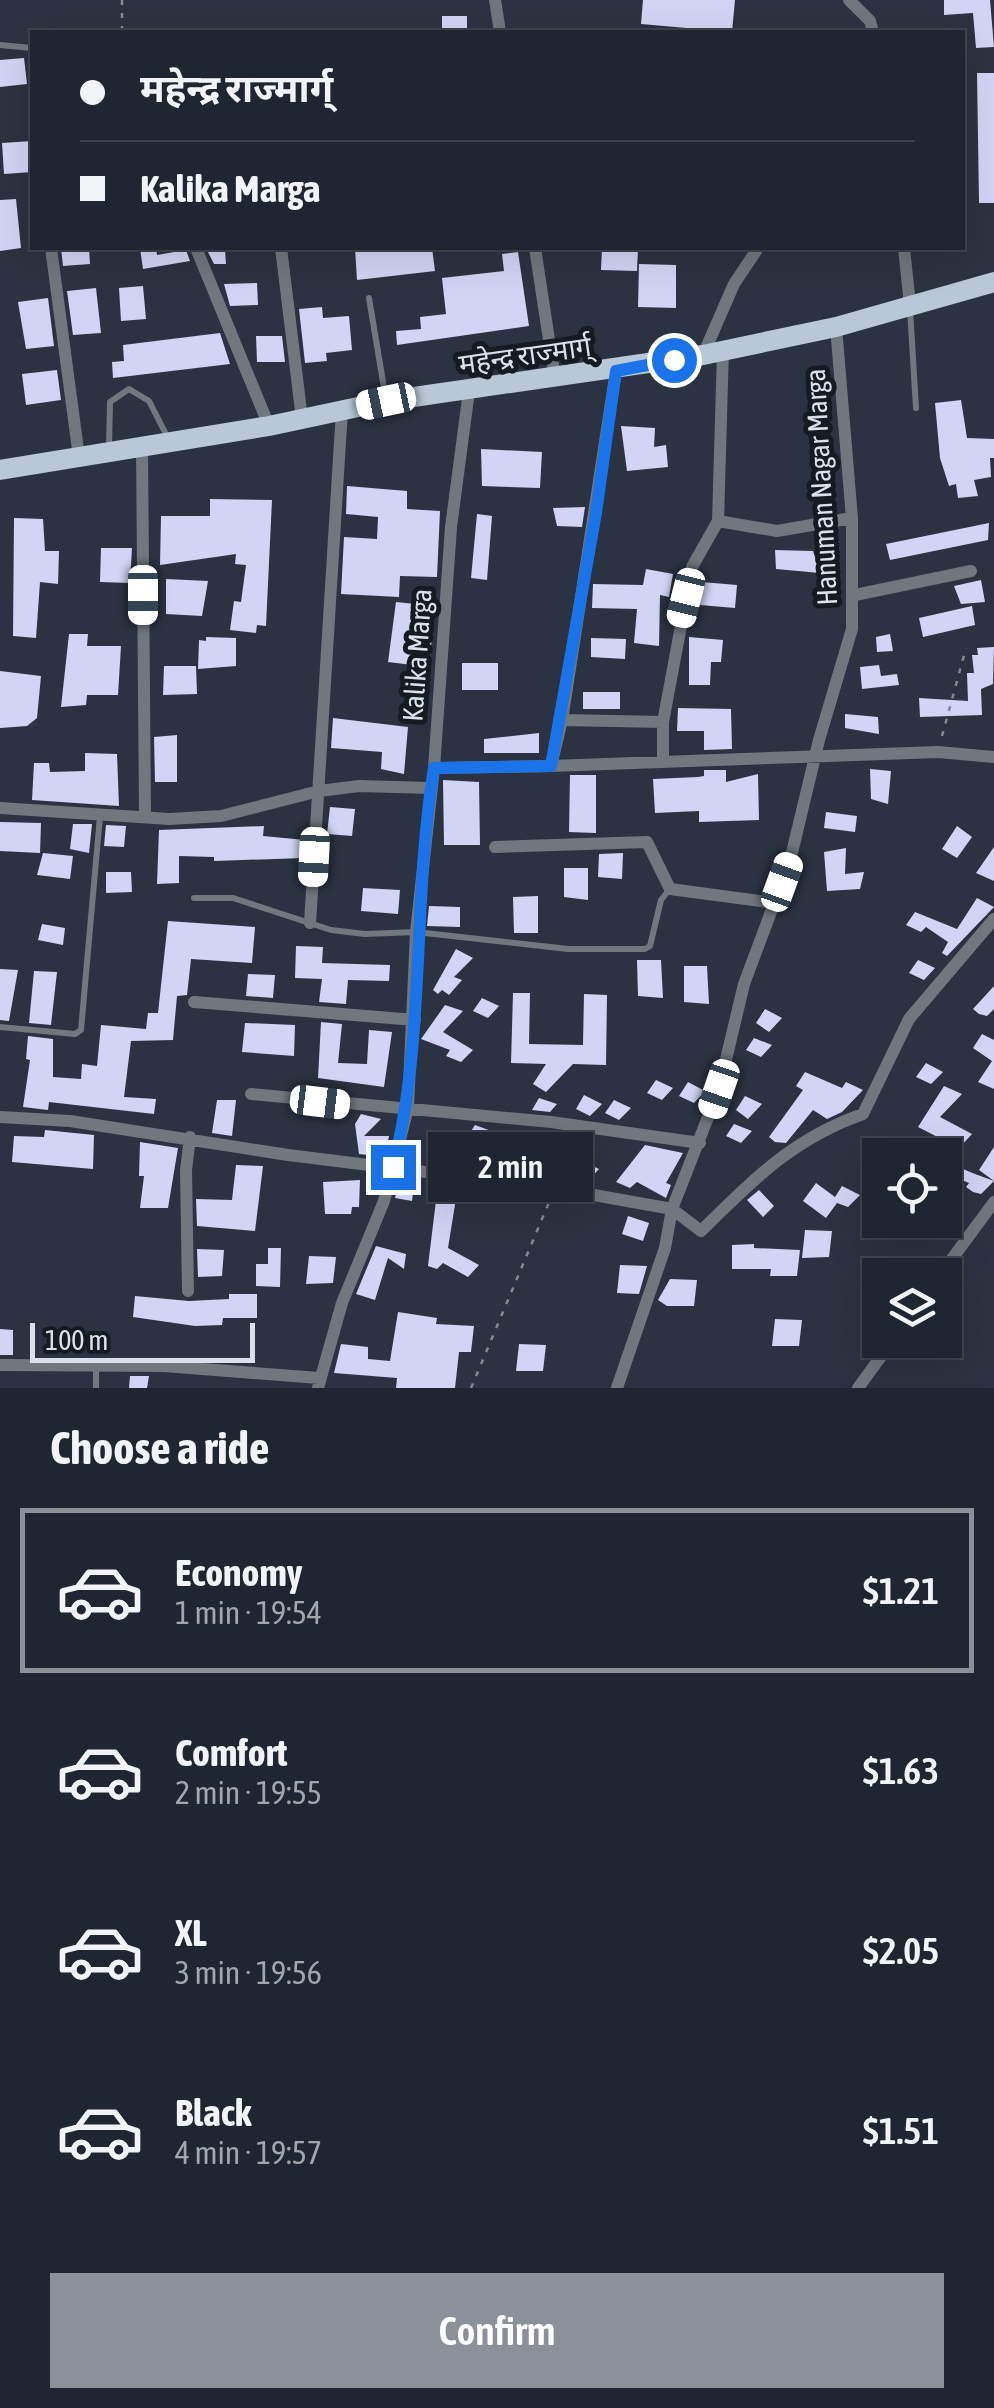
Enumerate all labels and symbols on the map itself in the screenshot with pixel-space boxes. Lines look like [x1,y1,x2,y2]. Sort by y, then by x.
street label: महेन्द्र राज्मार्ग् [457,329,598,382]
route start [652,338,697,383]
street label: Hanuman Nagar Marga [799,368,843,606]
car [354,380,418,422]
car [128,565,158,625]
car [664,565,708,631]
street label: Kalika Marga [396,588,438,722]
car [297,826,331,888]
car [758,849,806,915]
car [695,1056,743,1122]
car [288,1083,352,1121]
callout: 2 min [428,1132,593,1202]
route end [371,1145,416,1190]
scale bar [30,1318,255,1362]

